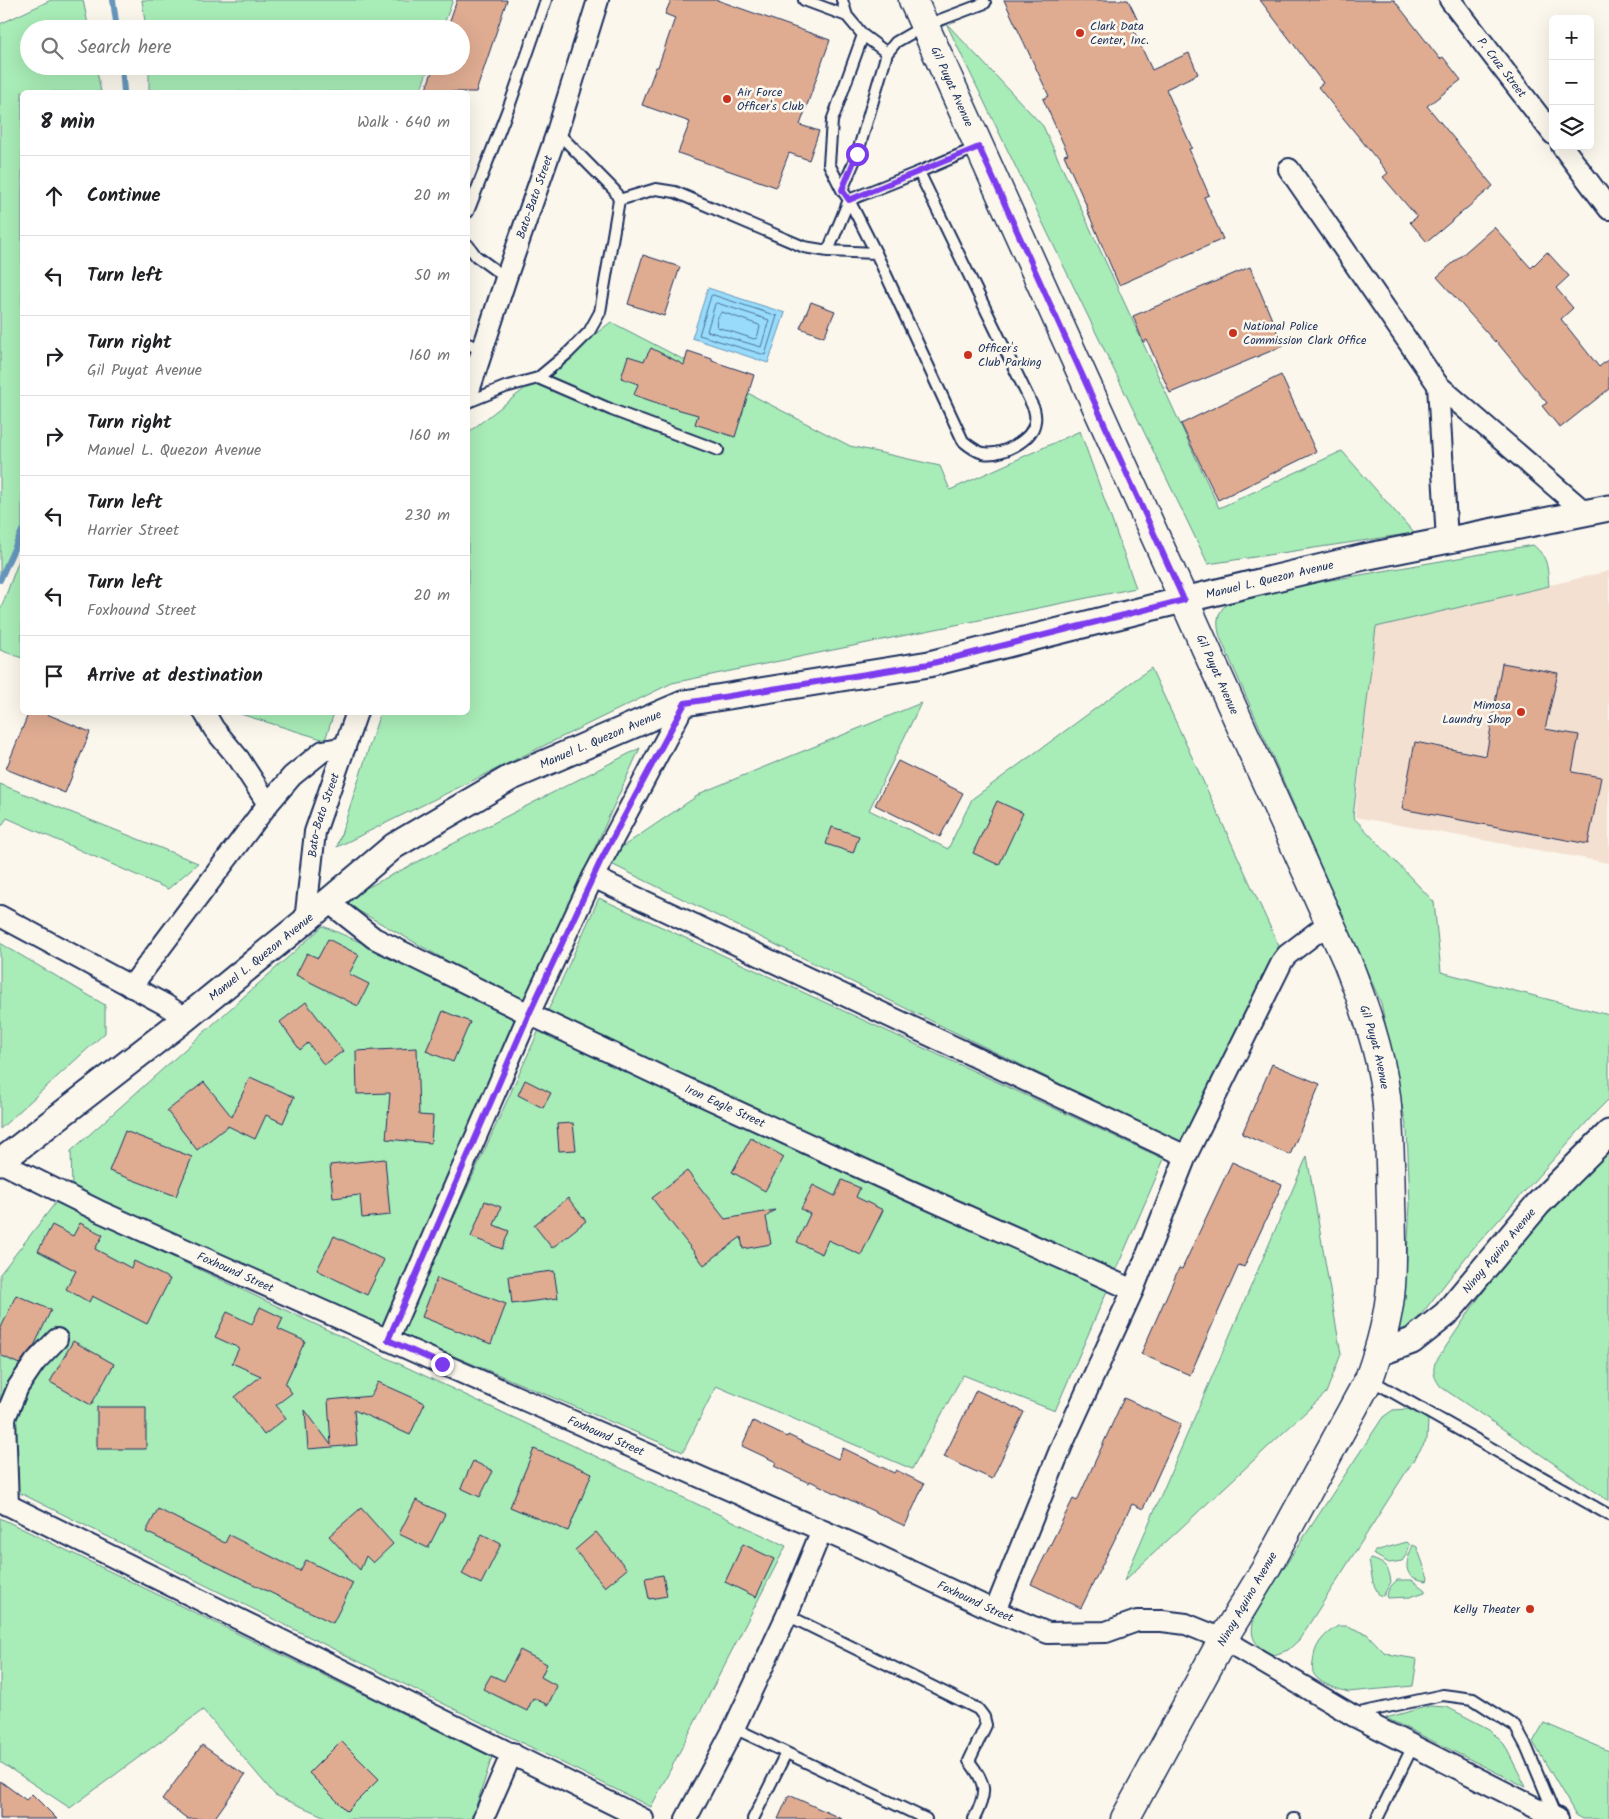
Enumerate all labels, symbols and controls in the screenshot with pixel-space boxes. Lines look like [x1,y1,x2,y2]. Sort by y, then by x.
map controls [1549,15,1594,150]
button: + [1549,15,1594,60]
place label: Clark Data Center, Inc. [1090,17,1149,50]
search box [20,20,470,75]
marker: Clark Data Center, Inc. [1074,27,1086,39]
text: Search here [78,33,172,63]
street label: P. Cruz Street [1472,33,1531,102]
icon: search [38,34,66,62]
street label: Gil Puyat Avenue [925,44,978,131]
button: − [1549,60,1594,105]
place label: Air Force Officer's Club [737,83,804,116]
marker: Air Force Officer's Club [721,93,733,105]
button: layers [1549,105,1594,150]
text: 8 min [40,106,95,139]
text: Walk · 640 m [357,110,450,135]
route start [846,143,869,166]
street label: Bato-Bato Street [511,152,558,242]
text: Continue [87,181,160,211]
icon: ahead [40,182,68,210]
text: 20 m [414,183,450,208]
text: Turn left [87,261,162,291]
icon: left [40,262,68,290]
text: 50 m [414,263,450,288]
place label: National Police Commission Clark Office [1243,317,1367,350]
marker: National Police Commission Clark Office [1227,327,1239,339]
text: Turn right [87,328,172,358]
place label: Officer's Club Parking [978,339,1042,372]
icon: right [40,342,68,370]
text: 160 m [409,343,450,368]
marker: Officer's Club Parking [962,349,974,361]
text: Gil Puyat Avenue [87,358,202,383]
text: Turn right [87,408,172,438]
icon: right [40,422,68,450]
text: 160 m [409,423,450,448]
text: Manuel L. Quezon Avenue [87,438,261,463]
text: Turn left [87,488,162,518]
icon: left [40,502,68,530]
text: 230 m [404,503,450,528]
text: Harrier Street [87,518,179,543]
street label: Manuel L. Quezon Avenue [1204,555,1336,604]
text: Turn left [87,568,162,598]
icon: left [40,582,68,610]
text: 20 m [414,583,450,608]
text: Foxhound Street [87,598,196,623]
street label: Gil Puyat Avenue [1191,631,1244,718]
text: Arrive at destination [87,661,263,691]
icon: arrive [40,662,68,690]
place label: Mimosa Laundry Shop [1442,696,1511,729]
street label: Manuel L. Quezon Avenue [537,705,665,774]
marker: Mimosa Laundry Shop [1515,706,1527,718]
street label: Bato-Bato Street [303,770,345,858]
street label: Manuel L. Quezon Avenue [205,908,319,1006]
street label: Gil Puyat Avenue [1354,1003,1394,1091]
street label: Iron Eagle Street [682,1080,768,1133]
street label: Ninoy Aquino Avenue [1458,1203,1541,1298]
street label: Foxhound Street [194,1247,277,1298]
route end [431,1353,454,1376]
street label: Foxhound Street [564,1411,648,1462]
street label: Ninoy Aquino Avenue [1212,1548,1283,1650]
street label: Foxhound Street [934,1576,1017,1628]
place label: Kelly Theater [1453,1600,1521,1619]
marker: Kelly Theater [1524,1603,1536,1615]

